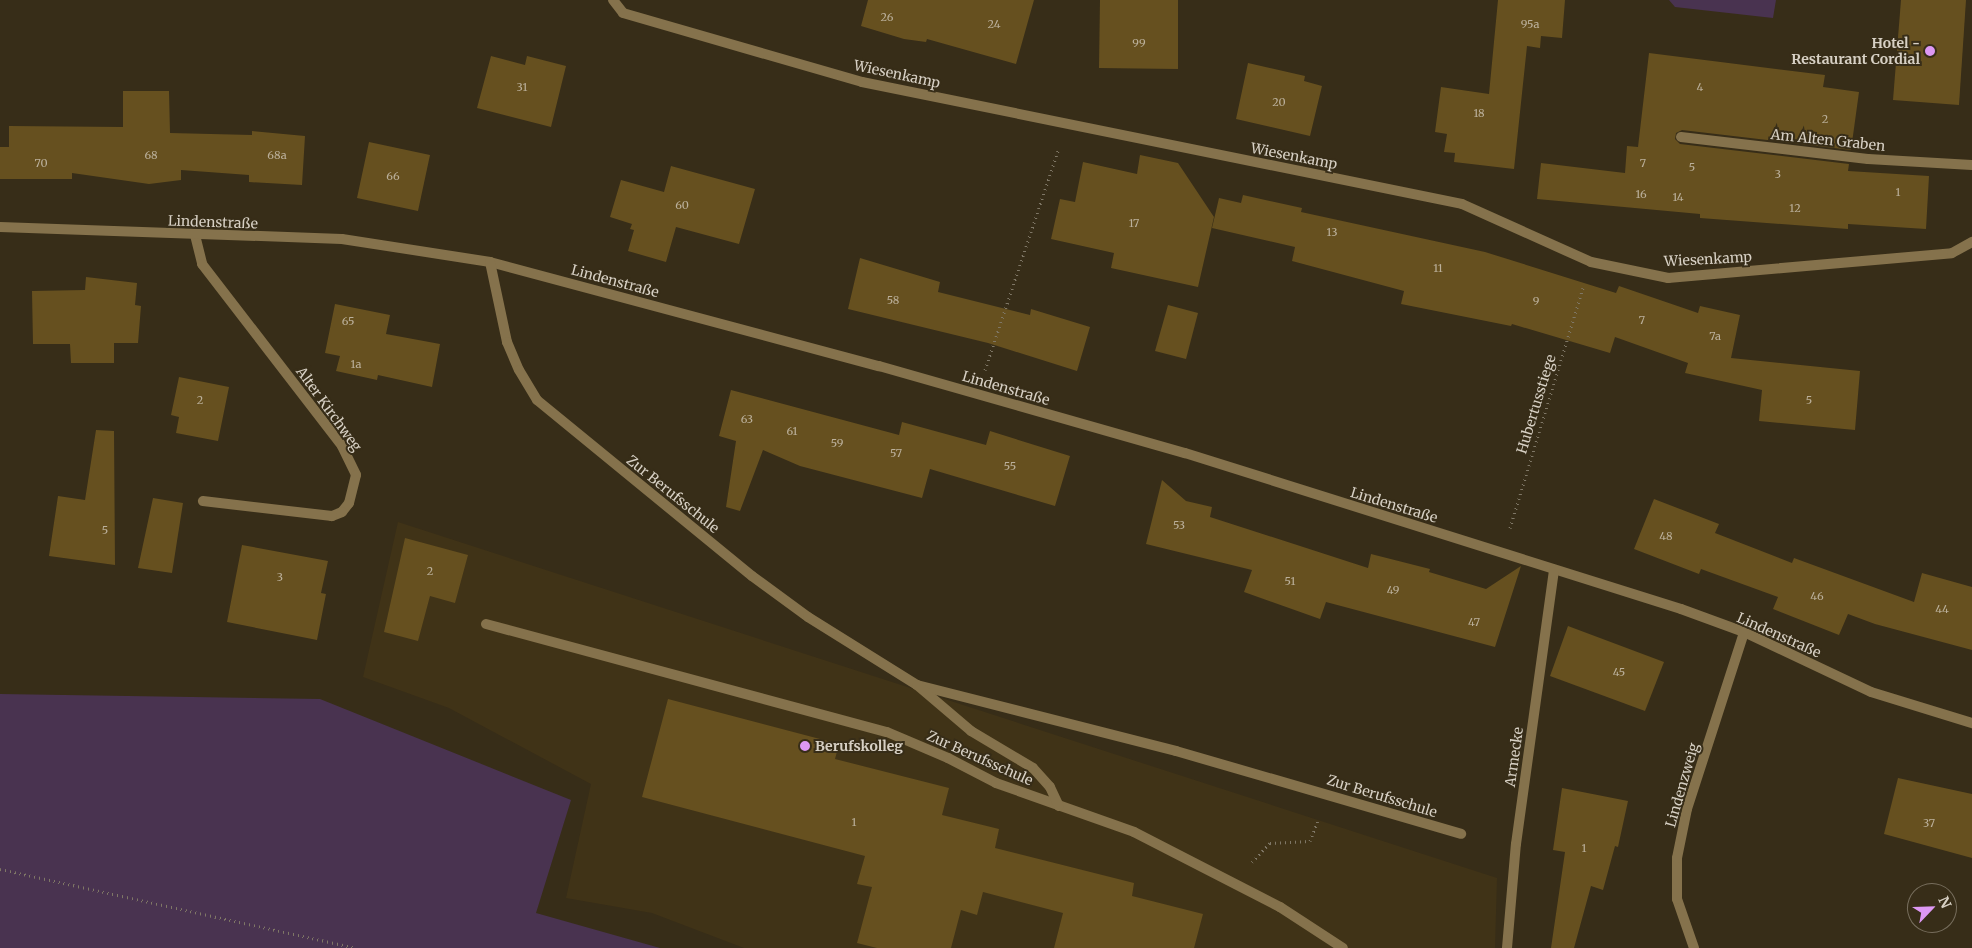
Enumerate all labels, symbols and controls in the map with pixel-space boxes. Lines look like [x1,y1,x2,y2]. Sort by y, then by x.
house number: 26 [881,10,893,24]
house number: 24 [988,17,1000,31]
house number: 95a [1521,17,1539,31]
place label: Hotel - Restaurant Cordial [1791,35,1920,68]
house number: 99 [1132,36,1146,50]
marker: Hotel - Restaurant Cordial [1924,45,1936,57]
street label: Wiesenkamp [852,57,942,91]
house number: 31 [517,80,527,94]
house number: 4 [1697,80,1703,94]
house number: 20 [1272,95,1286,109]
house number: 18 [1473,106,1485,120]
house number: 2 [1822,112,1828,126]
street label: Am Alten Graben [1770,126,1886,154]
street label: Wiesenkamp [1249,139,1339,173]
house number: 68 [144,148,158,162]
house number: 68a [267,148,287,162]
house number: 70 [34,156,48,170]
house number: 7 [1640,156,1646,170]
house number: 5 [1689,160,1695,174]
house number: 3 [1775,167,1781,181]
house number: 66 [386,169,400,183]
house number: 1 [1896,185,1900,199]
house number: 16 [1635,187,1647,201]
house number: 14 [1672,190,1684,204]
house number: 60 [675,198,689,212]
house number: 12 [1789,201,1801,215]
street label: Lindenstraße [168,212,258,232]
house number: 17 [1129,216,1139,230]
house number: 13 [1327,225,1337,239]
street label: Wiesenkamp [1664,248,1752,270]
street label: Lindenstraße [569,261,661,301]
house number: 11 [1433,261,1443,275]
house number: 58 [887,293,899,307]
house number: 9 [1533,294,1539,308]
house number: 7 [1639,313,1645,327]
house number: 65 [342,314,354,328]
house number: 7a [1709,329,1721,343]
street label: Hubertusstiege [1513,352,1559,456]
house number: 1a [351,357,361,371]
street label: Alter Kirchweg [293,363,365,455]
street label: Lindenstraße [960,367,1052,409]
house number: 2 [197,393,203,407]
house number: 5 [1806,393,1812,407]
house number: 63 [741,412,753,426]
house number: 61 [787,424,797,438]
house number: 59 [831,436,843,450]
house number: 57 [890,446,902,460]
street label: Zur Berufsschule [623,452,723,536]
house number: 55 [1004,459,1016,473]
street label: Lindenstraße [1348,484,1440,526]
house number: 53 [1173,518,1185,532]
house number: 5 [102,523,108,537]
house number: 48 [1659,529,1673,543]
house number: 2 [427,564,433,578]
house number: 3 [277,570,283,584]
house number: 51 [1285,574,1295,588]
house number: 49 [1387,583,1399,597]
house number: 46 [1810,589,1824,603]
house number: 44 [1935,602,1949,616]
street label: Lindenstraße [1734,609,1824,661]
house number: 47 [1468,615,1480,629]
house number: 45 [1613,665,1625,679]
street label: Armecke [1501,726,1527,788]
street label: Zur Berufsschule [924,727,1036,789]
place label: Berufskolleg [815,738,903,754]
marker: Berufskolleg [799,740,811,752]
street label: Lindenzweig [1662,741,1702,829]
street label: Zur Berufsschule [1325,771,1439,821]
house number: 1 [852,815,856,829]
house number: 37 [1923,816,1935,830]
house number: 1 [1582,841,1586,855]
north arrow [1907,883,1957,933]
text: N [1934,894,1955,911]

